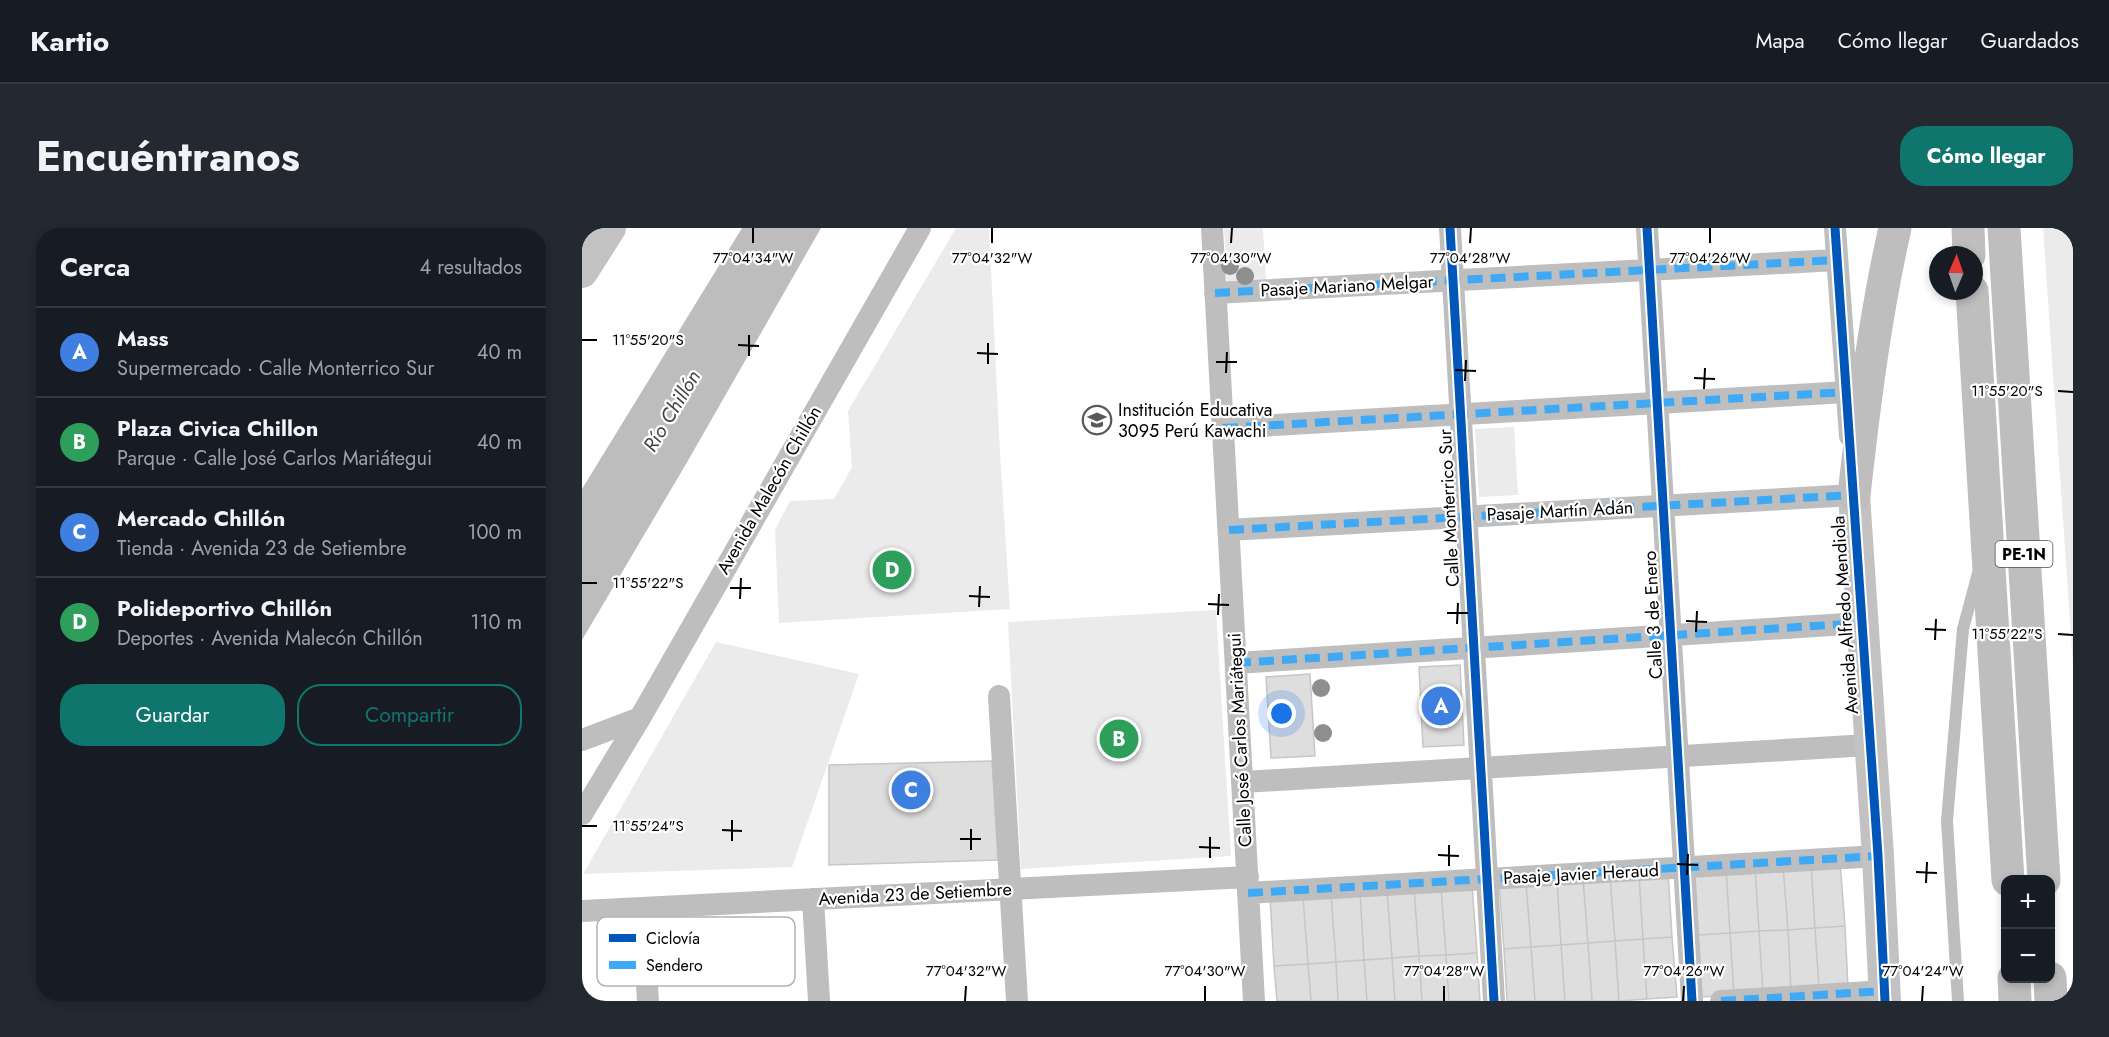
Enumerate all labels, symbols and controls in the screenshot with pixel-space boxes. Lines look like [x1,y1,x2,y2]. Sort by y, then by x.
text: Kartio [30,21,109,62]
text: Mapa [1755,26,1805,56]
text: Cómo llegar [1838,26,1947,56]
text: Guardados [1980,26,2079,56]
text: Encuéntranos [36,126,300,187]
button: Cómo llegar [1900,126,2073,186]
north arrow [1929,246,1983,300]
text: 77°04'34"W [713,247,793,269]
text: 77°04'32"W [952,247,1032,269]
text: 77°04'30"W [1191,247,1272,269]
text: 77°04'28"W [1430,247,1510,269]
text: 77°04'26"W [1670,247,1751,269]
text: Cerca [60,248,130,286]
text: 4 resultados [420,253,522,282]
street label: Pasaje Mariano Melgar [1260,268,1435,304]
text: Mass [117,322,169,354]
text: 11°55'20"S [612,329,684,351]
text: A [72,338,87,367]
text: 40 m [477,338,522,367]
text: Supermercado · Calle Monterrico Sur [117,354,434,383]
water label: Río Chillón [636,365,708,457]
text: 11°55'20"S [1971,380,2043,402]
place label: Institución Educativa 3095 Perú Kawachi [1118,397,1272,444]
street label: Avenida Malecón Chillón [710,401,828,579]
school or university icon: Institución Educativa 3095 Perú Kawachi [1081,404,1113,436]
text: Plaza Civica Chillon [117,412,318,444]
text: B [73,428,86,457]
text: 40 m [477,428,522,457]
street label: Calle Monterrico Sur [1432,428,1466,587]
text: Parque · Calle José Carlos Mariátegui [117,444,432,473]
street label: Pasaje Martín Adán [1486,494,1634,528]
text: Mercado Chillón [117,502,285,534]
street label: Avenida Alfredo Mendiola [1825,515,1865,715]
text: C [72,518,87,547]
text: 100 m [467,518,522,547]
text: Tienda · Avenida 23 de Setiembre [117,534,406,563]
road number: PE-1N [1996,541,2052,567]
pin: D [872,548,912,592]
street label: Calle 3 de Enero [1637,550,1669,680]
text: 11°55'22"S [612,572,684,594]
text: Polideportivo Chillón [117,592,332,624]
text: D [72,608,87,637]
text: 110 m [470,608,522,637]
text: 11°55'22"S [1971,623,2043,645]
text: Deportes · Avenida Malecón Chillón [117,624,423,653]
street label: Calle José Carlos Mariátegui [1221,632,1259,848]
button: Guardar [60,684,285,746]
button: Compartir [297,684,522,746]
pin: A [1422,684,1460,728]
your location [1267,699,1296,728]
pin: B [1100,716,1138,762]
pin: C [892,768,930,812]
text: 11°55'24"S [612,815,684,837]
street label: Pasaje Javier Heraud [1502,857,1660,891]
map controls [2001,875,2055,983]
button: + [2001,875,2055,929]
street label: Avenida 23 de Setiembre [818,876,1012,912]
legend [597,917,795,986]
text: Ciclovía [646,927,700,950]
button: − [2001,929,2055,983]
text: Sendero [646,954,703,977]
text: 77°04'32"W [926,960,1006,982]
text: 77°04'30"W [1165,960,1246,982]
text: 77°04'28"W [1404,960,1484,982]
text: 77°04'26"W [1644,960,1725,982]
text: 77°04'24"W [1882,960,1964,982]

